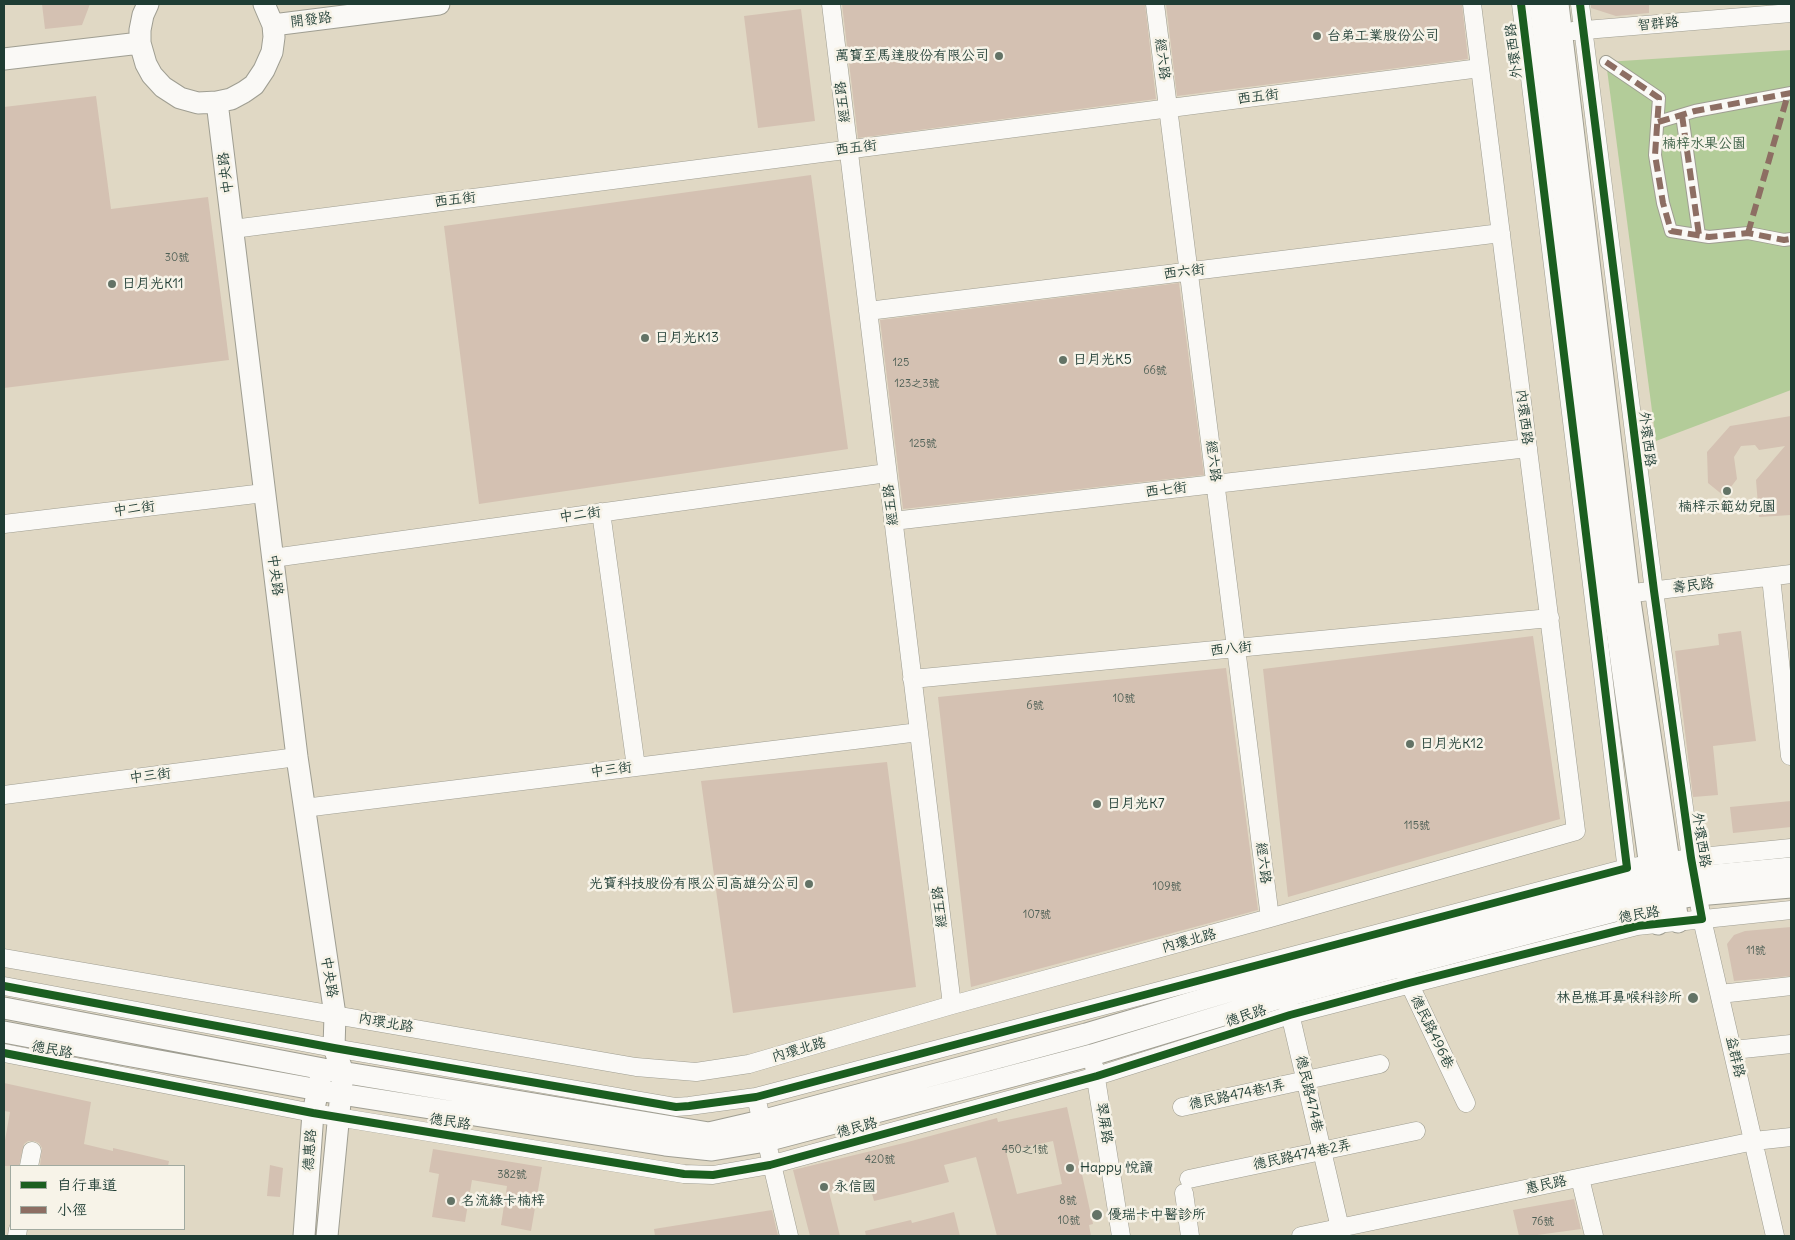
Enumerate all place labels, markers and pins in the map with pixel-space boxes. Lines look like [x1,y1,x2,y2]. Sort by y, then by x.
place label: 台弟工業股份公司 [1327,28,1439,44]
marker: 台弟工業股份公司 [1311,30,1323,42]
place label: 萬寶至馬達股份有限公司 [835,48,989,64]
marker: 萬寶至馬達股份有限公司 [993,50,1005,62]
place label: 日月光K11 [122,276,184,292]
marker: 日月光K11 [106,278,118,290]
place label: 日月光K13 [655,330,719,346]
marker: 日月光K13 [639,332,651,344]
place label: 日月光K5 [1073,352,1132,368]
marker: 日月光K5 [1057,354,1069,366]
marker: 楠梓示範幼兒園 [1721,485,1733,497]
place label: 楠梓示範幼兒園 [1678,499,1776,515]
place label: 日月光K12 [1420,736,1484,752]
marker: 日月光K12 [1404,738,1416,750]
place label: 日月光K7 [1107,796,1165,812]
marker: 日月光K7 [1091,798,1103,810]
place label: 光寶科技股份有限公司高雄分公司 [589,876,799,892]
marker: 光寶科技股份有限公司高雄分公司 [803,878,815,890]
place label: 林邑樵耳鼻喉科診所 [1556,990,1682,1006]
marker: 林邑樵耳鼻喉科診所 [1686,991,1700,1005]
place label: Happy 悅讀 [1080,1160,1153,1176]
marker: Happy 悅讀 [1064,1162,1076,1174]
place label: 永信國 [834,1179,876,1195]
marker: 永信國 [818,1181,830,1193]
place label: 名流綠卡楠梓 [461,1193,545,1209]
marker: 名流綠卡楠梓 [445,1195,457,1207]
place label: 優瑞卡中醫診所 [1108,1207,1206,1223]
marker: 優瑞卡中醫診所 [1090,1208,1104,1222]

